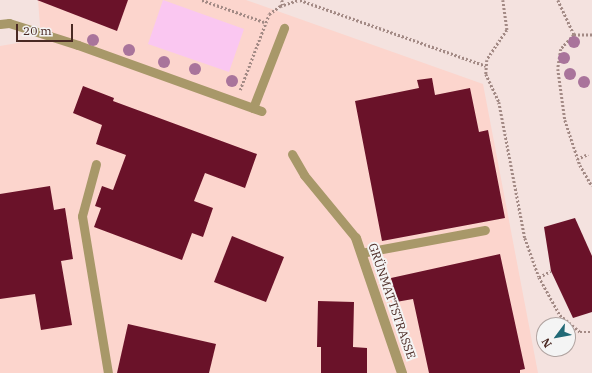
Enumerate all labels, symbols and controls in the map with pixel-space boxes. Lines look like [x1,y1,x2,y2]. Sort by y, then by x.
scale bar [18,16,75,42]
text: 20 m [23,23,52,38]
street label: GRÜNMATTSTRASSE [365,241,419,361]
north arrow [536,317,576,357]
text: N [538,335,555,350]

